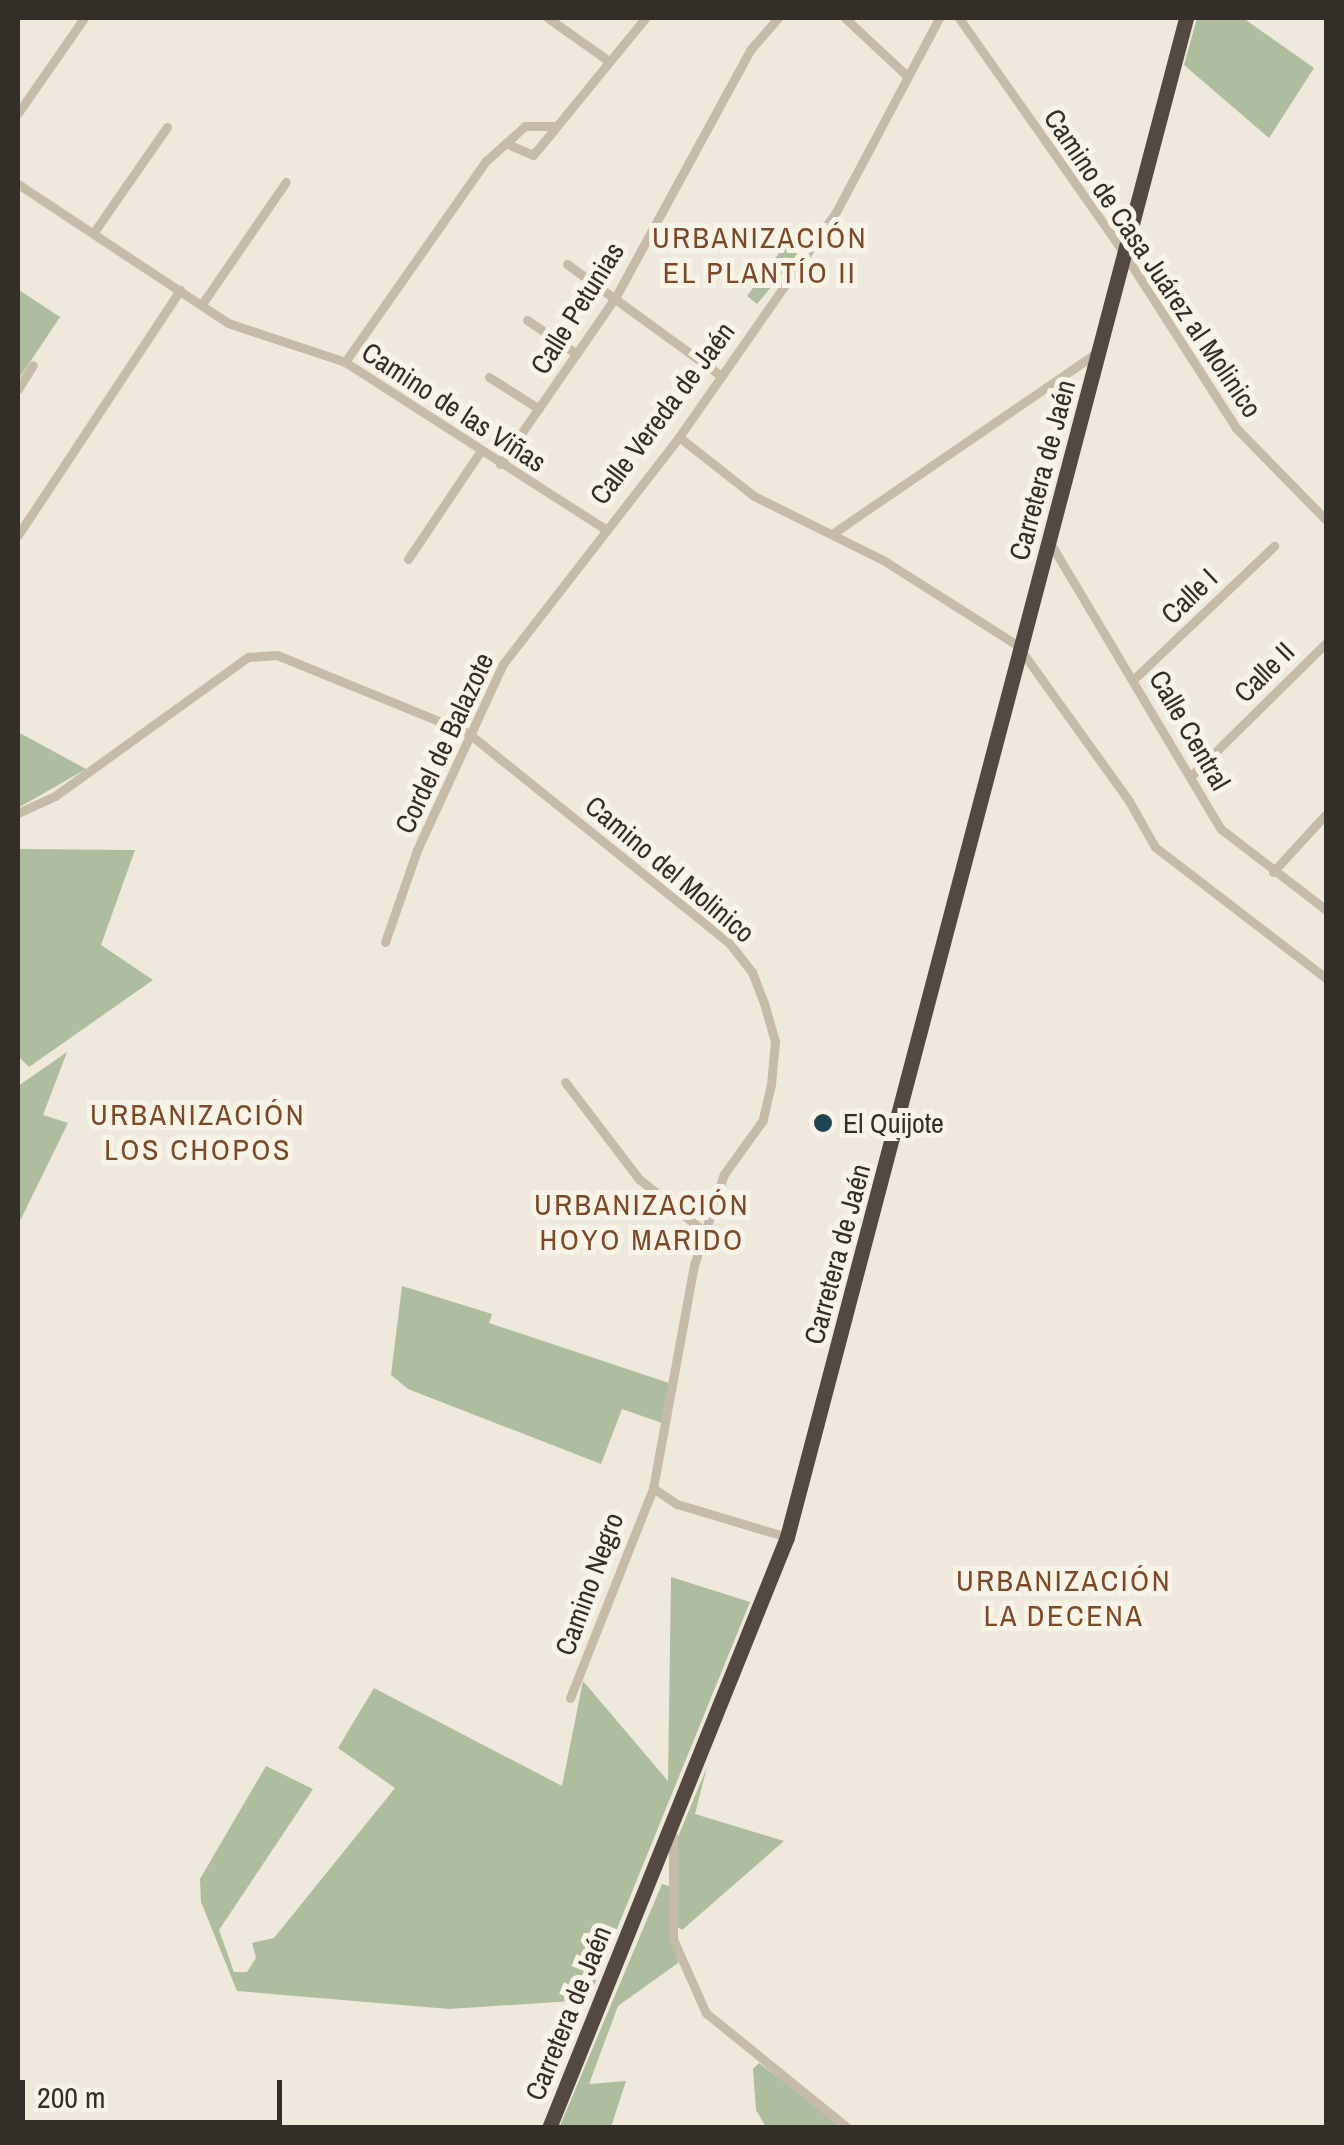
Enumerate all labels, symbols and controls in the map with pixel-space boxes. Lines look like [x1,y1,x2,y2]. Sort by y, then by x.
street label: Camino de Casa Juárez al Molinico [1037,102,1269,424]
district label: URBANIZACIÓN EL PLANTÍO II [652,219,868,290]
street label: Calle Petunias [523,236,631,380]
street label: Calle Vereda de Jaén [583,315,741,511]
street label: Camino de las Viñas [356,335,552,479]
street label: Carretera de Jaén [1002,376,1082,564]
street label: Calle I [1154,561,1224,631]
street label: Calle II [1227,635,1301,709]
street label: Cordel de Balazote [388,647,500,839]
street label: Calle Central [1142,664,1238,796]
street label: Camino del Molinico [579,788,761,950]
district label: URBANIZACIÓN LOS CHOPOS [90,1096,306,1166]
place label: El Quijote [843,1106,944,1140]
marker: El Quijote [812,1112,834,1134]
street label: Carretera de Jaén [797,1160,877,1348]
district label: URBANIZACIÓN HOYO MARIDO [534,1186,750,1256]
street label: Camino Negro [548,1508,630,1660]
district label: URBANIZACIÓN LA DECENA [956,1562,1172,1632]
street label: Carretera de Jaén [518,1921,618,2105]
scale bar [25,2060,288,2122]
text: 200 m [37,2077,105,2117]

